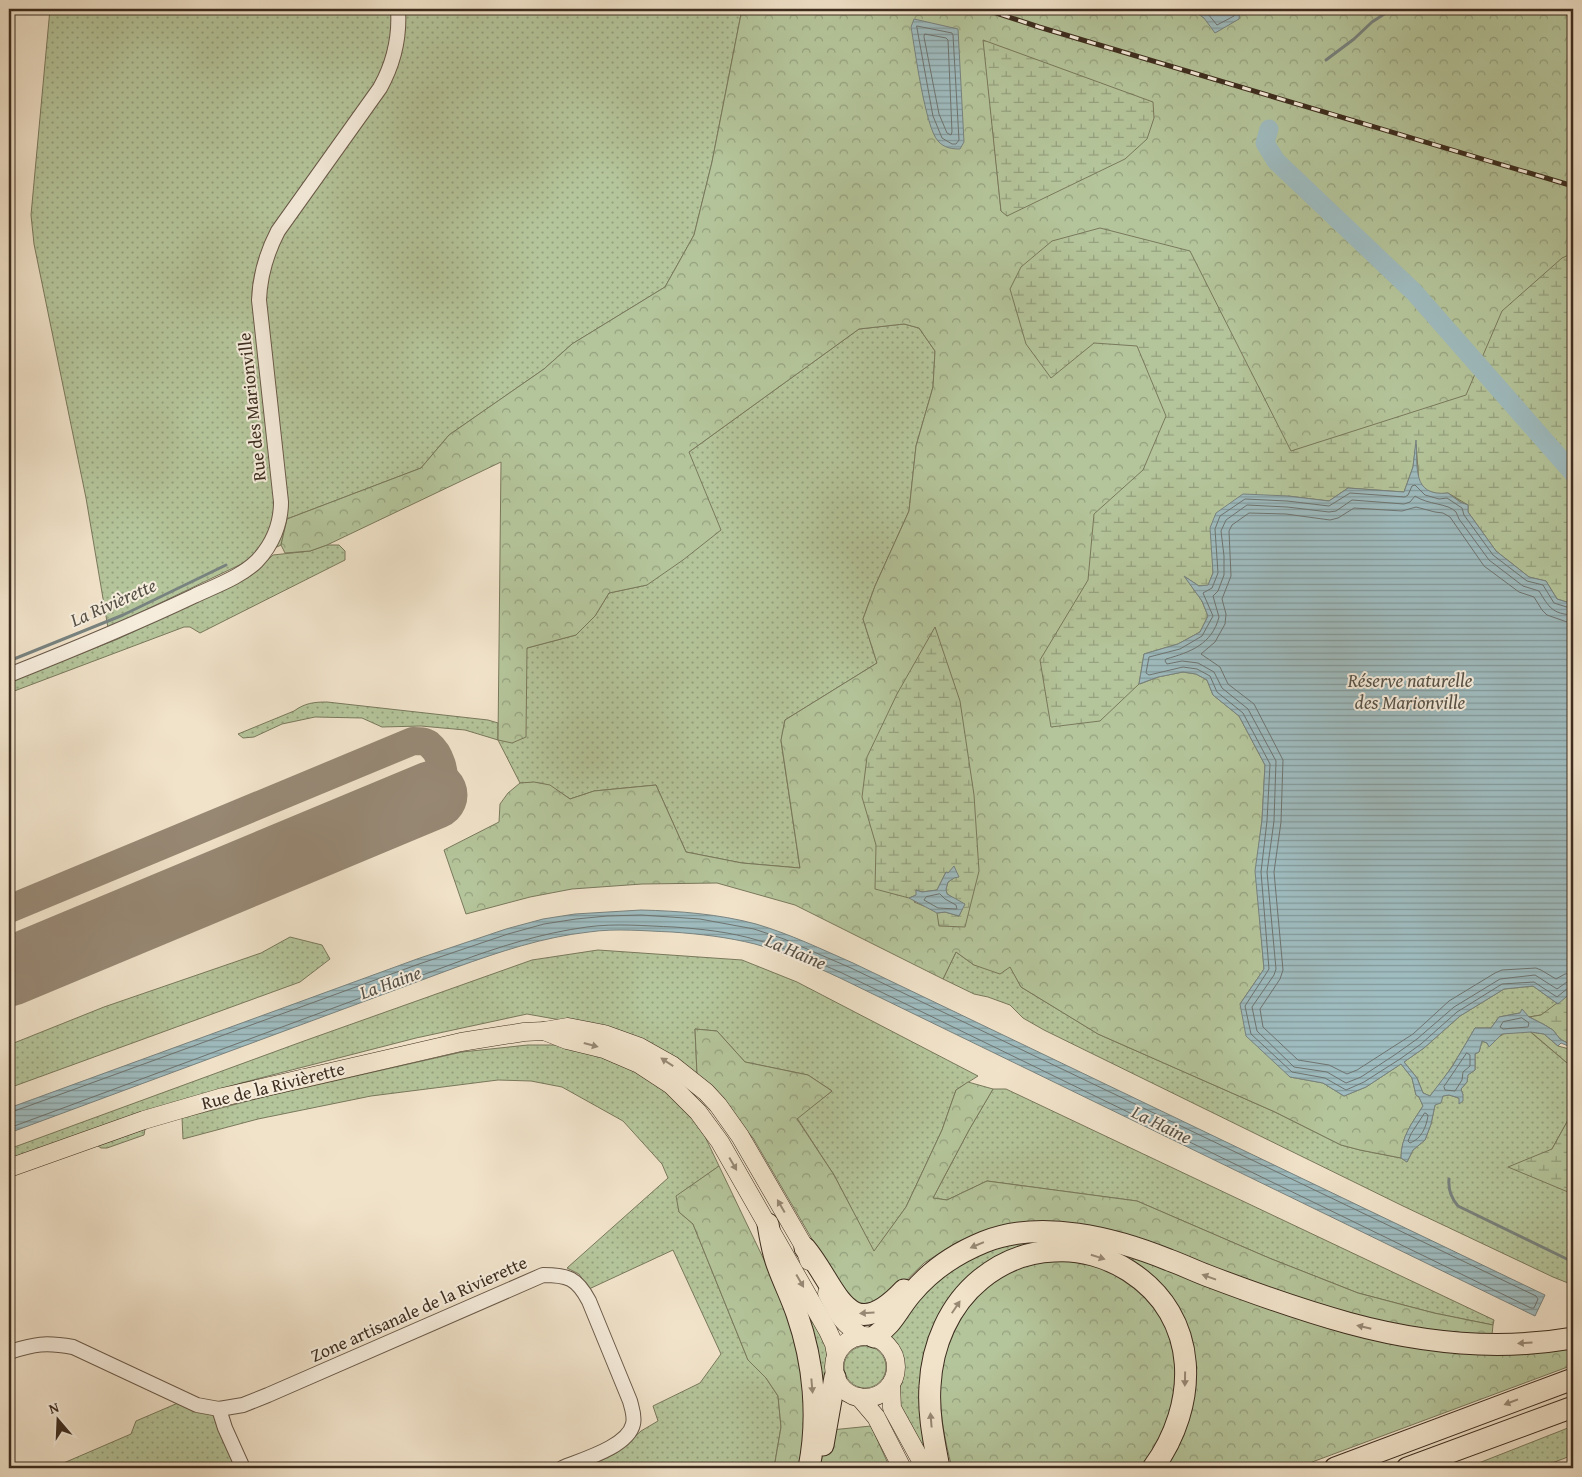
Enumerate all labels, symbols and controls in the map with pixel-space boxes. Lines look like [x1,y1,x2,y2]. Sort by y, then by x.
street label: Rue des Marionville [230,331,273,483]
water label: La Rivièrette [65,570,161,634]
water label: Réserve naturelle des Marionville [1347,666,1473,716]
water label: La Haine [760,925,831,976]
water label: La Haine [354,958,425,1006]
one-way arrow [583,1042,598,1050]
street label: Rue de la Rivièrette [198,1055,347,1116]
one-way arrow [661,1057,674,1067]
water label: La Haine [1126,1097,1197,1151]
one-way arrow [729,1156,737,1171]
one-way arrow [777,1199,785,1213]
one-way arrow [970,1242,984,1250]
street label: Zone artisanale de la Rivierette [306,1249,531,1369]
one-way arrow [1090,1253,1105,1261]
one-way arrow [1202,1273,1217,1280]
one-way arrow [796,1275,805,1288]
one-way arrow [951,1301,960,1314]
one-way arrow [858,1309,874,1317]
one-way arrow [1356,1323,1371,1331]
one-way arrow [1517,1340,1533,1348]
one-way arrow [1181,1372,1189,1388]
one-way arrow [808,1379,816,1395]
north arrow [32,1394,82,1444]
text: N [46,1397,62,1419]
one-way arrow [1504,1399,1519,1406]
one-way arrow [926,1412,934,1428]

